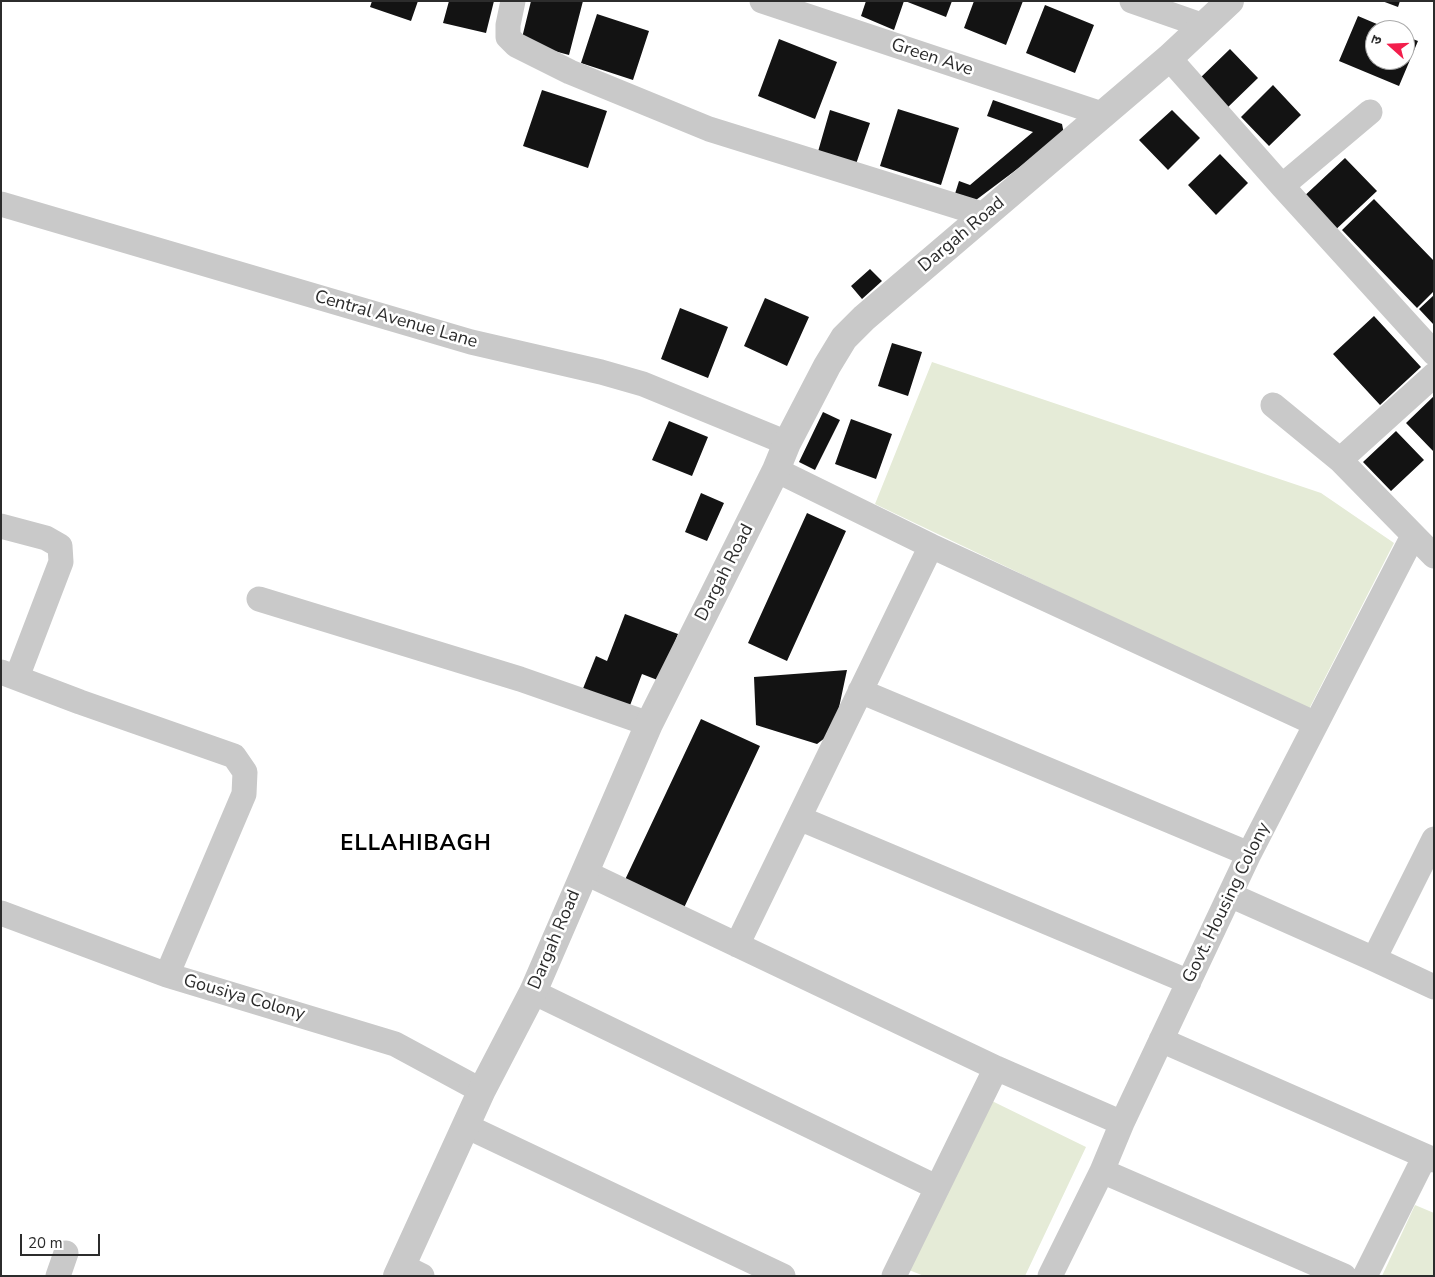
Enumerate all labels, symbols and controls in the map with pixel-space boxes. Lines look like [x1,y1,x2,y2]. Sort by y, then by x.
north arrow [1365,20,1415,70]
text: उ [1366,33,1387,47]
street label: Green Ave [888,35,976,81]
street label: Dargah Road [914,193,1010,277]
street label: Central Avenue Lane [312,286,480,354]
street label: Dargah Road [691,521,759,625]
street label: Govt. Housing Colony [1179,819,1275,987]
district label: ELLAHIBAGH [339,832,493,858]
street label: Dargah Road [524,887,586,993]
street label: Gousiya Colony [181,970,307,1026]
scale bar [22,1224,102,1256]
text: 20 m [28,1233,63,1253]

